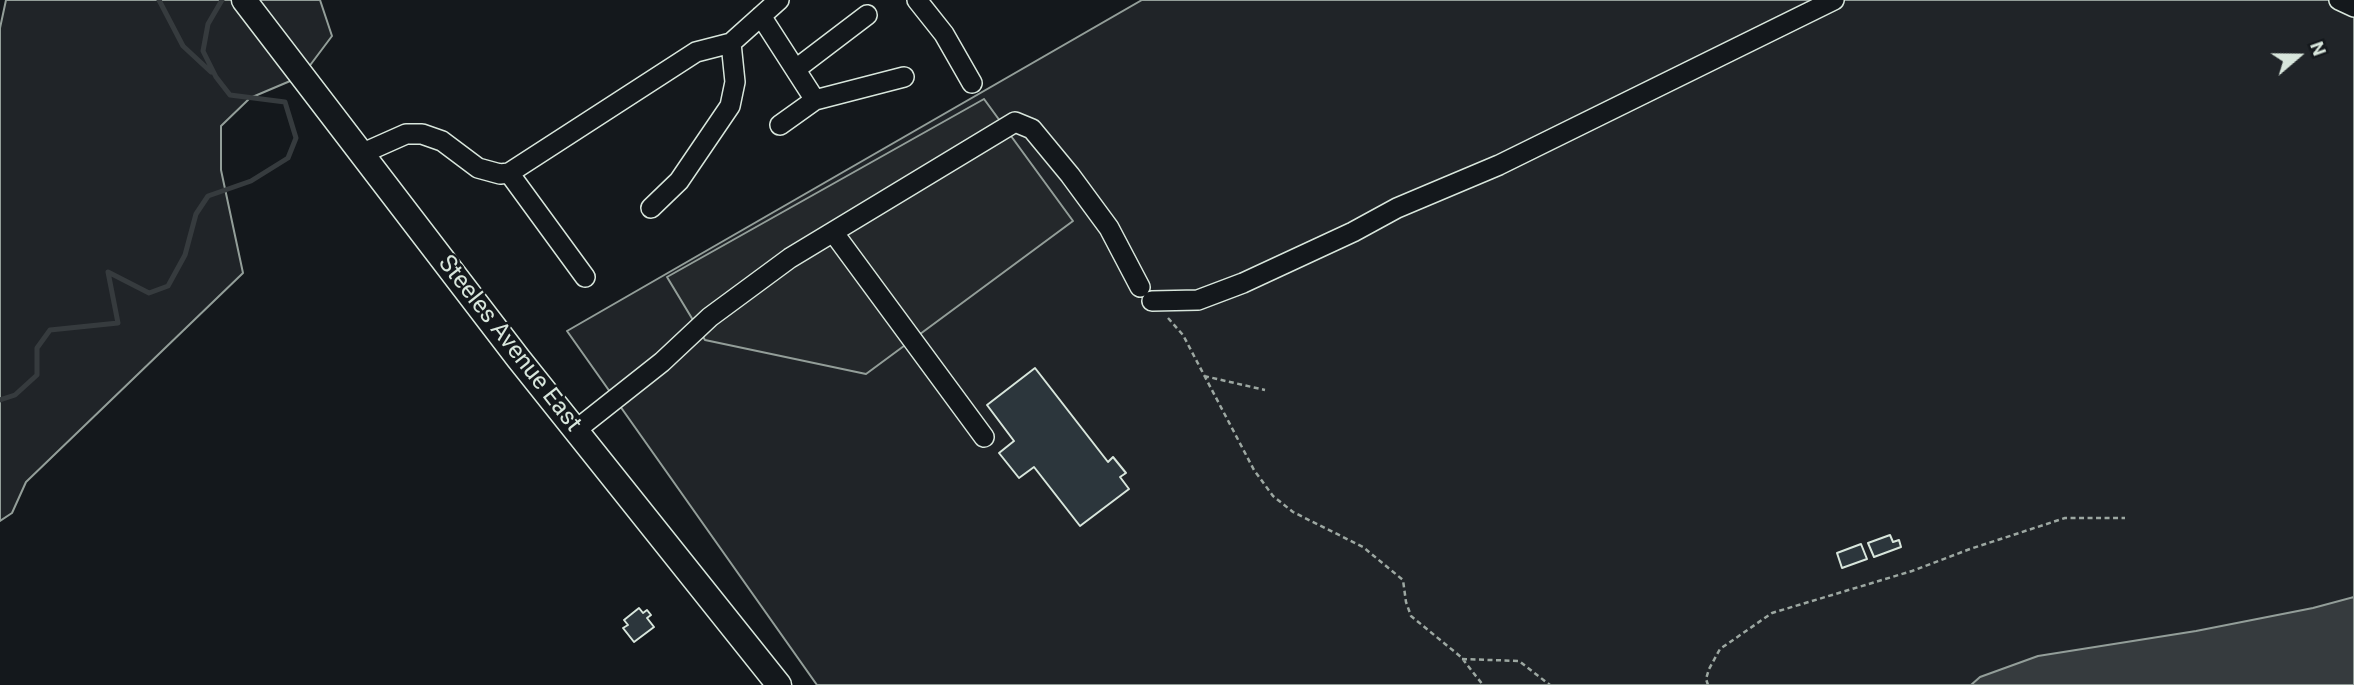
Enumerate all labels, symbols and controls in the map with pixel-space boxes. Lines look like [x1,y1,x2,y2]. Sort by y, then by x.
north arrow [2263,21,2333,91]
text: N [2305,38,2331,59]
street label: Steeles Avenue East [431,250,587,438]

